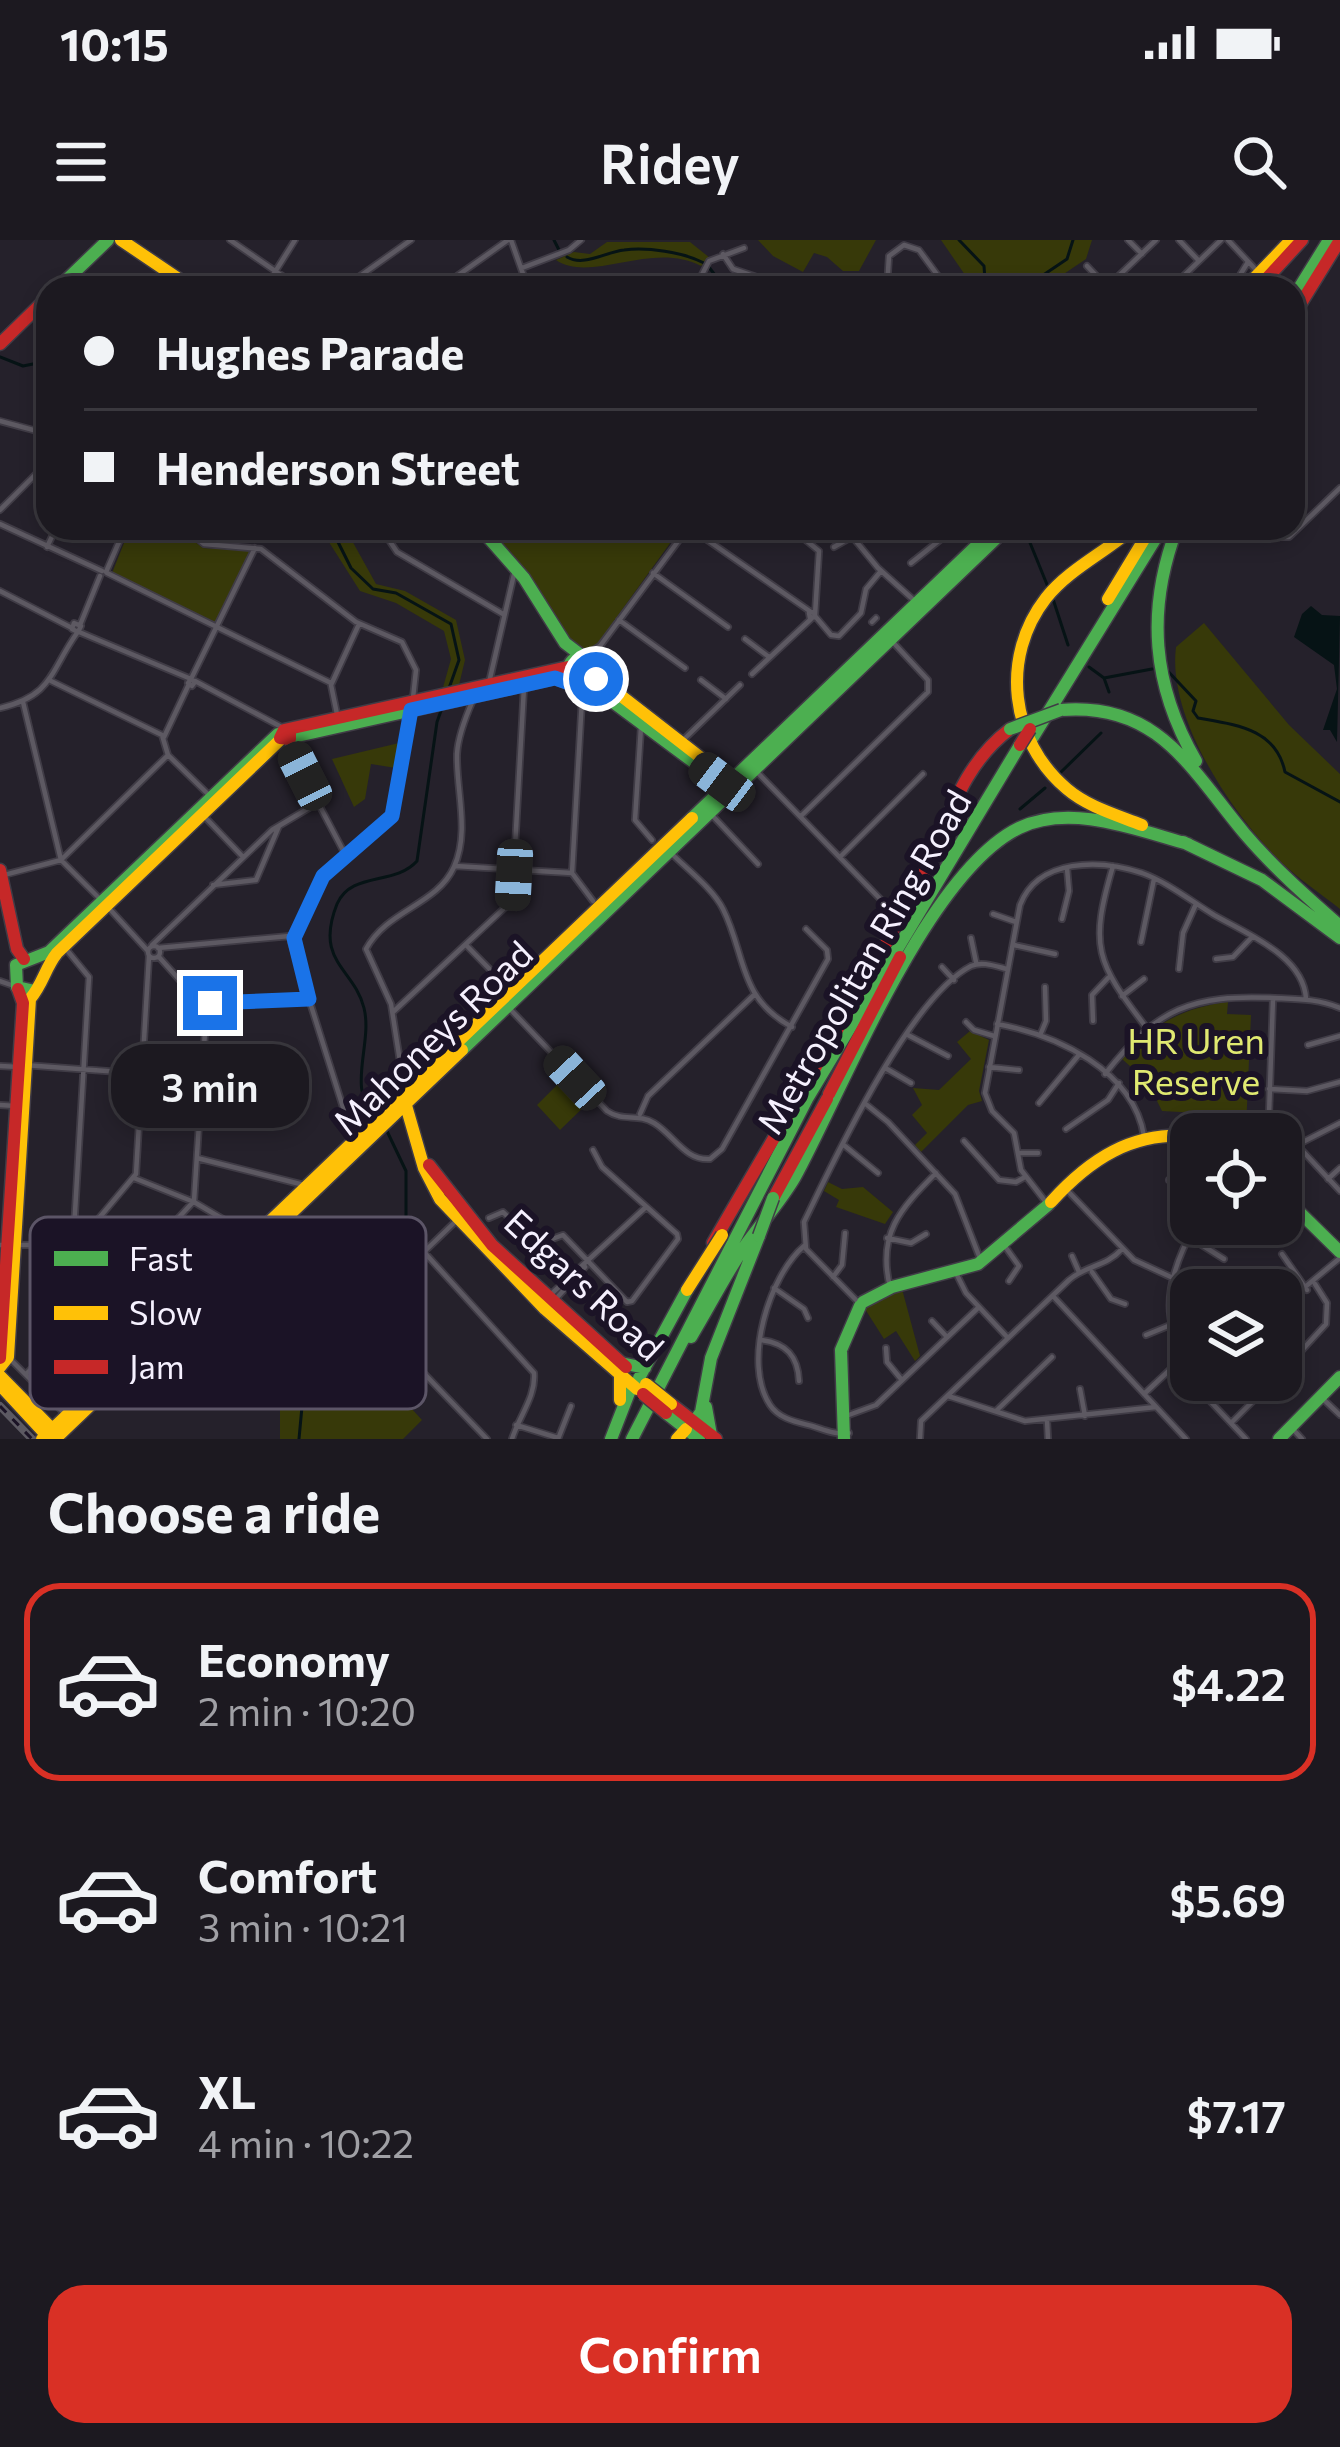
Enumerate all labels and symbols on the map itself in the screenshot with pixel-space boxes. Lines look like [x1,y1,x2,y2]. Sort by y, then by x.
route start [569,652,623,706]
car [273,736,337,816]
car [682,746,762,818]
street label: Metropolitan Ring Road [746,781,979,1141]
car [494,838,534,912]
street label: Mahoneys Road [323,930,540,1143]
route end [183,976,237,1030]
park label: HR Uren Reserve [1127,1017,1265,1102]
car [537,1039,613,1117]
callout: 3 min [111,1045,309,1129]
street label: Edgars Road [497,1199,674,1368]
legend [30,1217,426,1409]
text: Fast [129,1237,193,1278]
text: Slow [129,1291,202,1332]
text: Jam [129,1345,185,1386]

